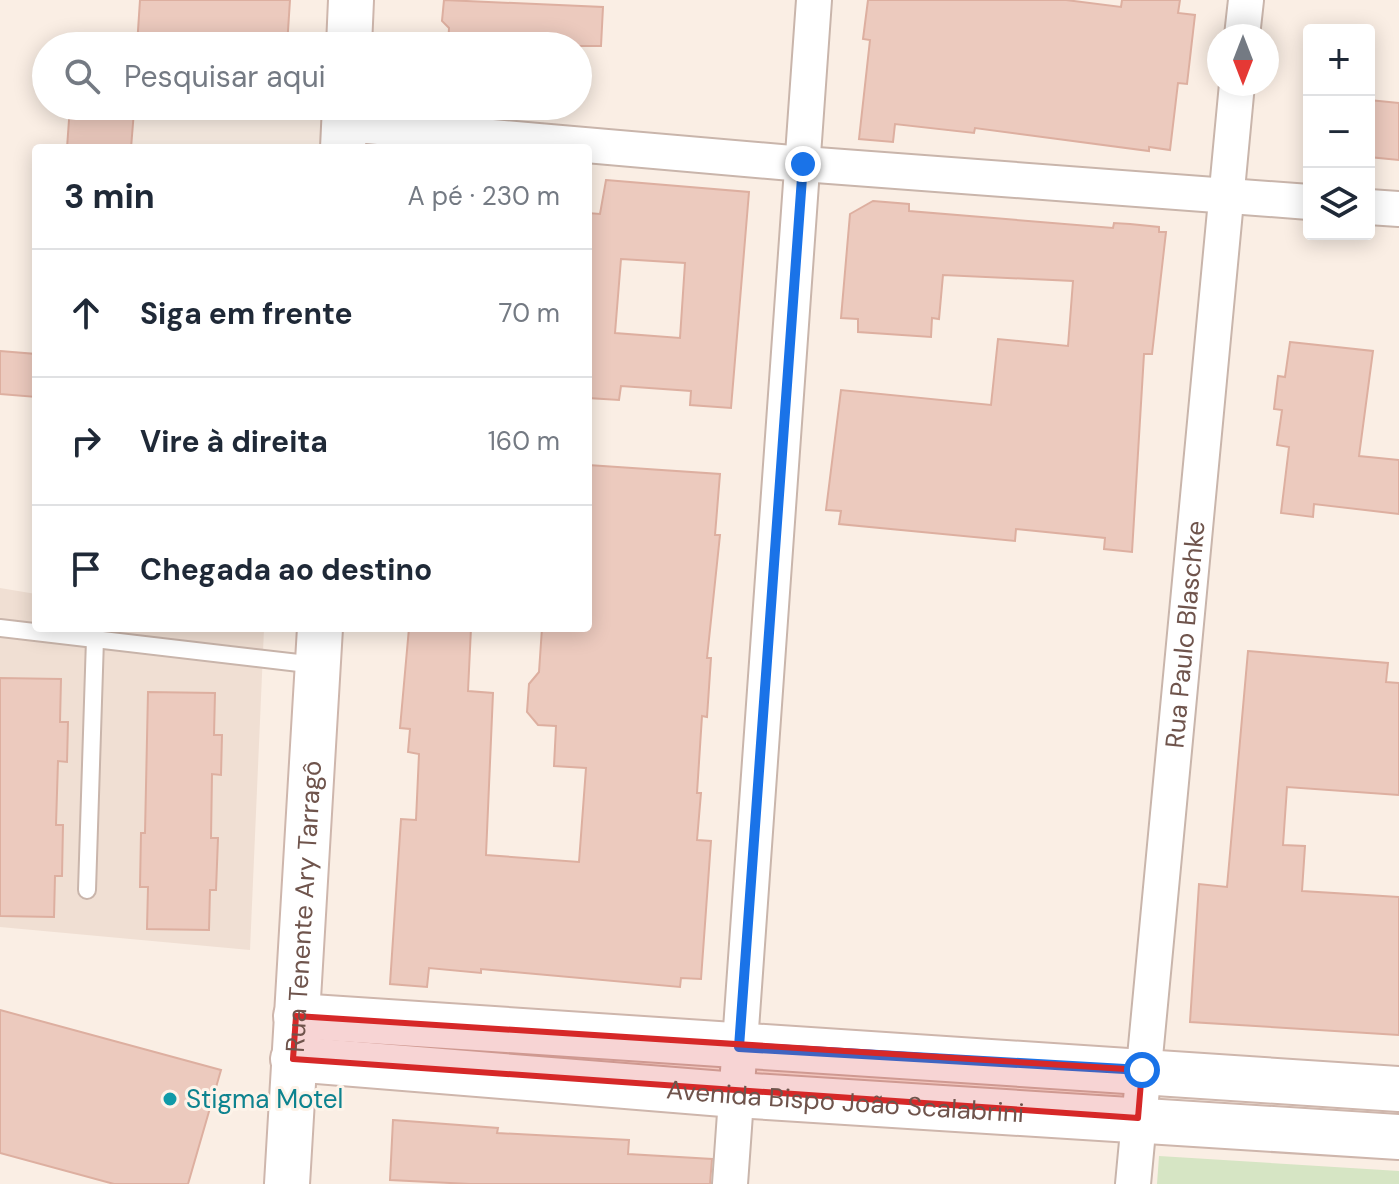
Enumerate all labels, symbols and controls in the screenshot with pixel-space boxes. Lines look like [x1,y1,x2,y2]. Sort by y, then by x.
north arrow [1207,24,1279,96]
map controls [1303,24,1375,240]
button: + [1303,24,1375,96]
search box [32,32,592,120]
icon: search [60,54,104,98]
text: Pesquisar aqui [124,57,326,96]
button: − [1303,96,1375,168]
route end [785,146,821,182]
button: layers [1303,168,1375,240]
text: 3 min [64,174,155,219]
text: A pé · 230 m [408,179,560,213]
icon: ahead [64,291,108,335]
text: Siga em frente [140,294,353,333]
text: 70 m [499,296,560,330]
icon: right [64,419,108,463]
text: Vire à direita [140,422,328,461]
text: 160 m [488,424,560,458]
street label: Rua Paulo Blaschke [1157,519,1213,750]
icon: arrive [64,547,108,591]
text: Chegada ao destino [140,550,432,589]
street label: Rua Tenente Ary Tarragô [278,759,329,1054]
route start [1124,1052,1160,1088]
street label: Avenida Bispo João Scalabrini [665,1072,1025,1130]
place label: Stigma Motel [186,1082,343,1116]
marker: Stigma Motel [161,1090,179,1108]

